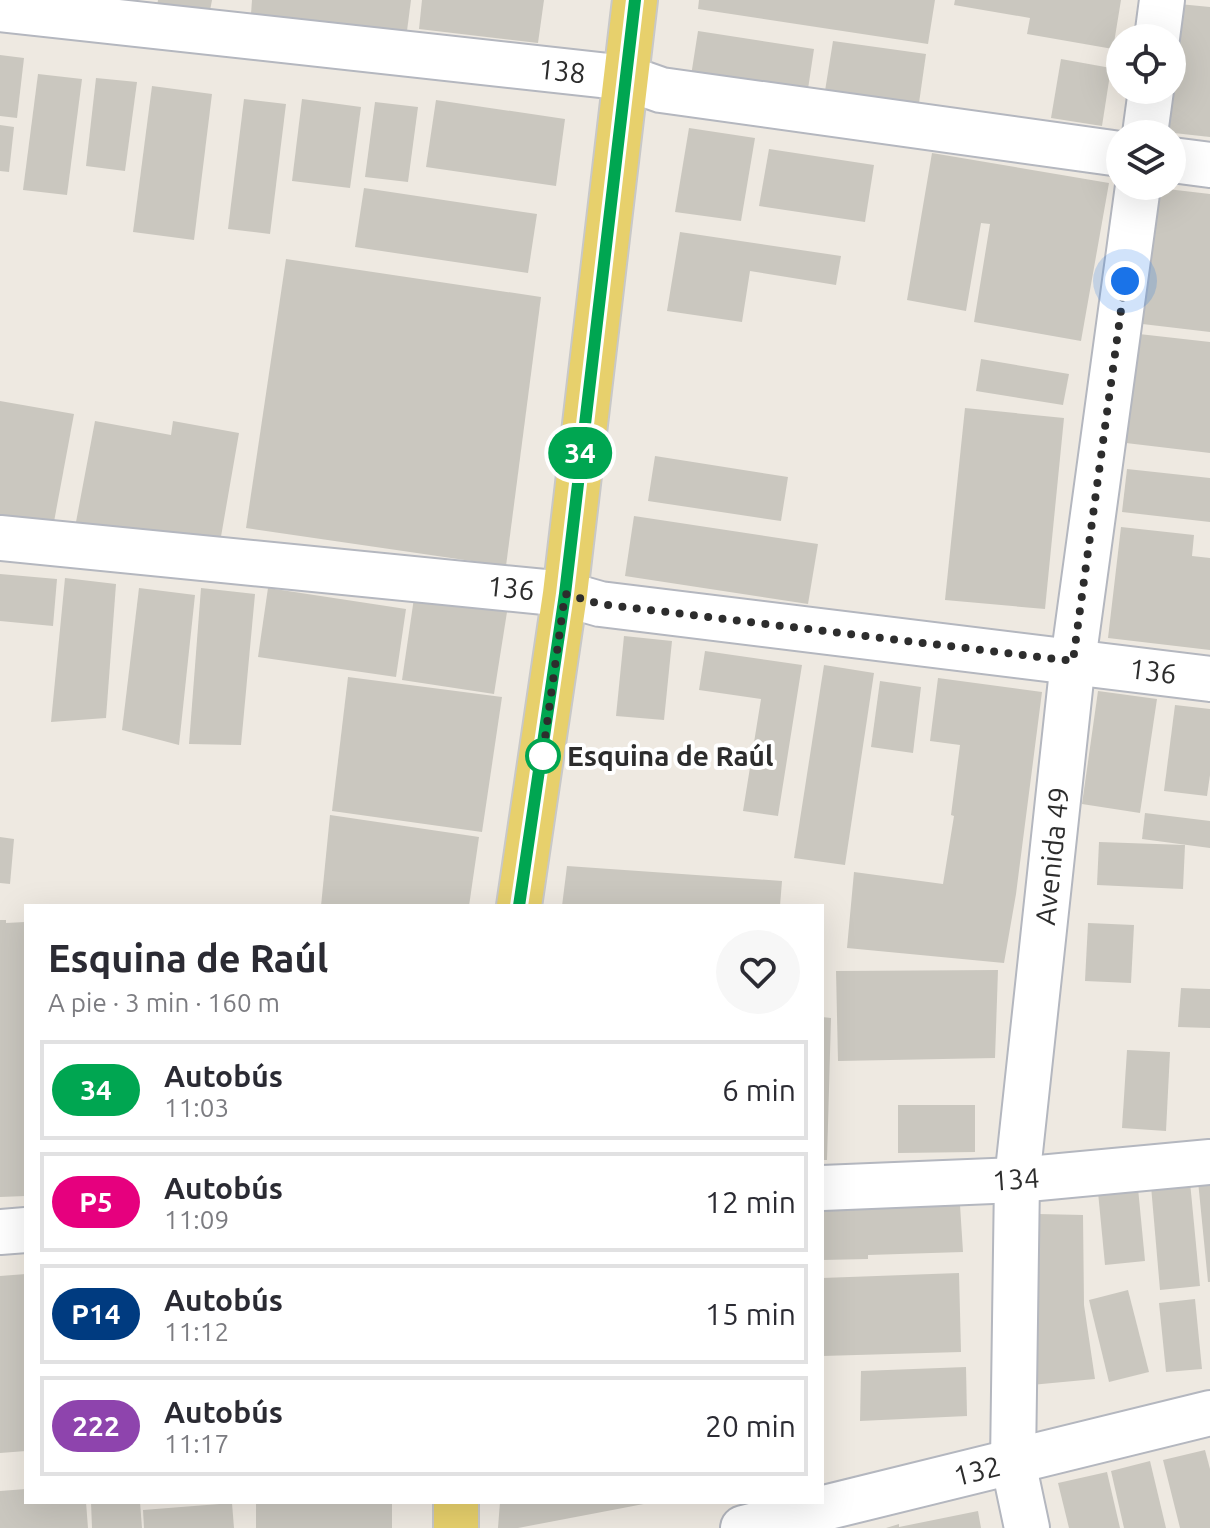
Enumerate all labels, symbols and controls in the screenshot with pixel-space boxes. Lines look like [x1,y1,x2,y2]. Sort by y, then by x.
map controls [1106,24,1186,200]
button: locate [1106,24,1186,104]
street label: 138 [537,53,587,88]
button: layers [1106,120,1186,200]
your location [1105,261,1145,301]
line badge: 34 [544,427,616,479]
text: 34 [564,437,596,468]
street label: 136 [486,570,536,605]
street label: 136 [1128,652,1178,689]
marker: Esquina de Raúl [526,739,560,773]
place label: Esquina de Raúl [567,740,773,771]
street label: Avenida 49 [1029,785,1074,926]
button: heart [716,930,800,1014]
text: Esquina de Raúl [48,937,328,979]
text: A pie · 3 min · 160 m [48,988,280,1017]
text: Autobús [164,1059,283,1093]
text: 6 min [722,1073,796,1107]
text: 34 [80,1074,112,1105]
text: 11:03 [164,1093,229,1122]
street label: 134 [991,1161,1041,1196]
text: Autobús [164,1171,283,1205]
text: 12 min [705,1185,796,1219]
text: P5 [79,1186,113,1217]
text: 11:09 [164,1205,229,1234]
text: Autobús [164,1283,283,1317]
text: 15 min [705,1297,796,1331]
text: P14 [71,1298,121,1329]
text: 11:12 [164,1317,229,1346]
text: Autobús [164,1395,283,1429]
text: 20 min [705,1409,796,1443]
text: 222 [72,1410,120,1441]
text: 11:17 [164,1429,229,1458]
street label: 132 [950,1450,1004,1491]

